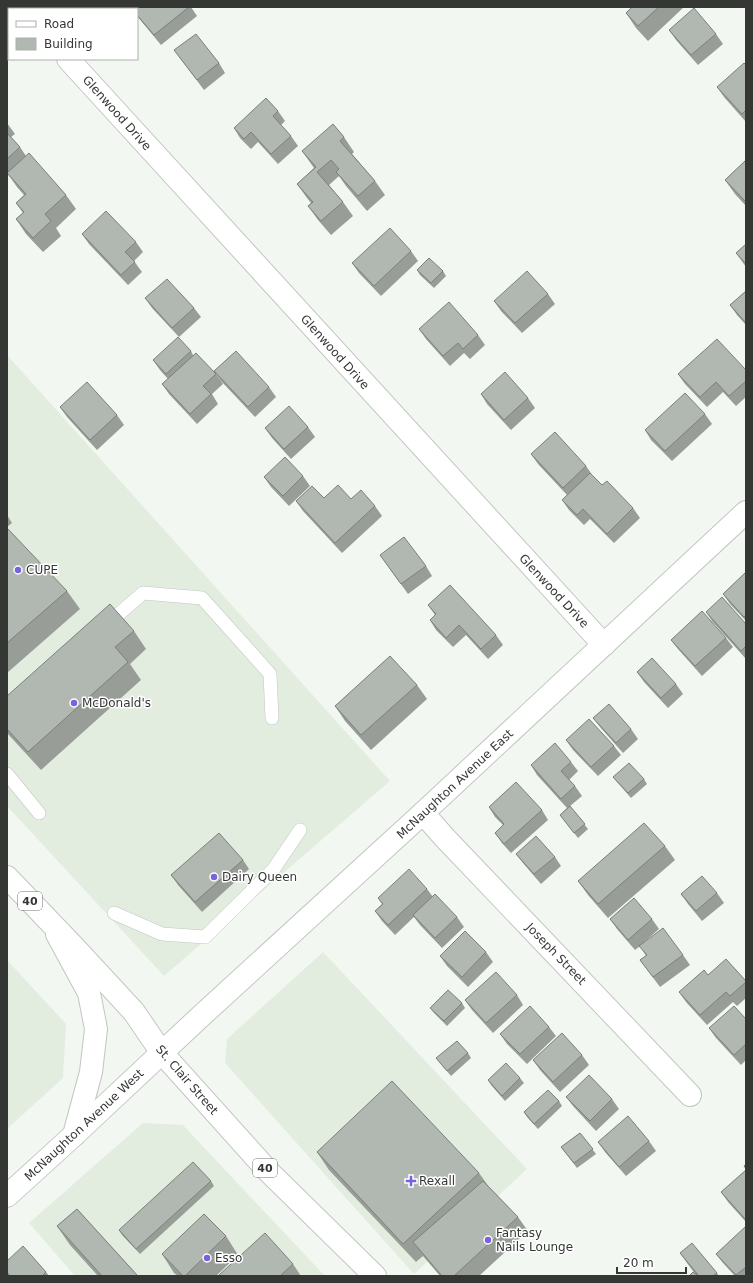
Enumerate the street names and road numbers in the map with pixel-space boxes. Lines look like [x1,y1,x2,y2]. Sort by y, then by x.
street label: Glenwood Drive [80,73,154,153]
street label: Glenwood Drive [298,312,372,392]
street label: Glenwood Drive [516,551,592,631]
street label: McNaughton Avenue East [394,726,516,842]
road number: 40 [18,892,42,910]
street label: Joseph Street [522,920,589,988]
street label: St. Clair Street [153,1042,221,1118]
street label: McNaughton Avenue West [22,1066,147,1184]
road number: 40 [253,1159,277,1177]

